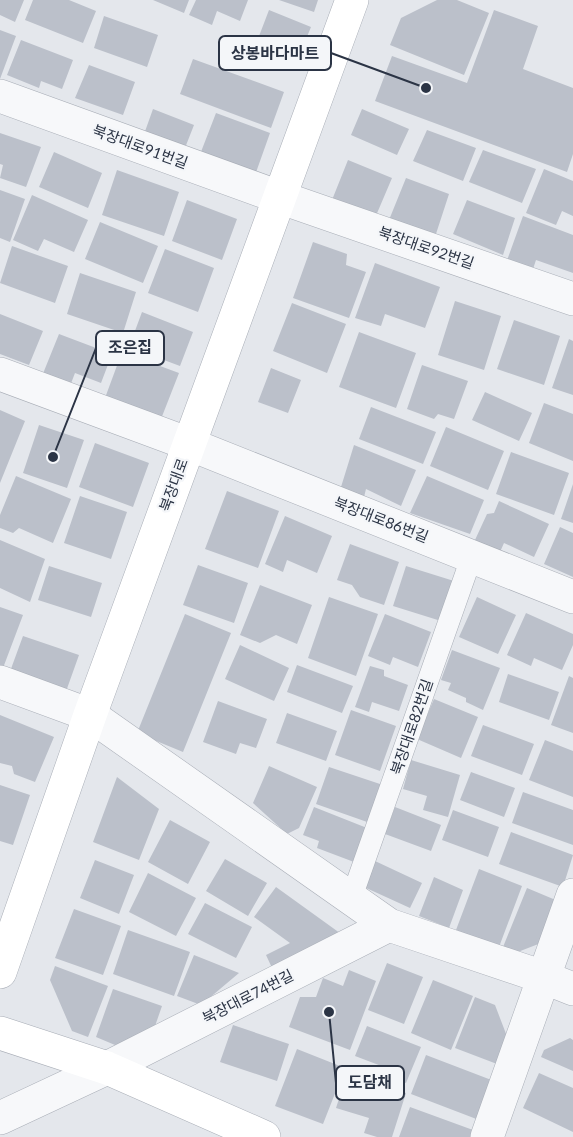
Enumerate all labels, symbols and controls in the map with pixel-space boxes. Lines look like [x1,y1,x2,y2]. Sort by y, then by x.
callout: 상봉바다마트 [219,36,331,70]
text: 상봉바다마트 [231,43,319,62]
street label: 북장대로91번길 [90,120,191,172]
street label: 북장대로92번길 [376,222,477,272]
callout: 조은집 [96,331,164,365]
text: 조은집 [108,337,152,356]
street label: 북장대로 [155,456,191,514]
street label: 북장대로86번길 [331,493,431,545]
street label: 북장대로82번길 [386,676,436,777]
street label: 북장대로74번길 [199,965,296,1027]
callout: 도담채 [336,1066,404,1100]
text: 도담채 [348,1072,392,1091]

